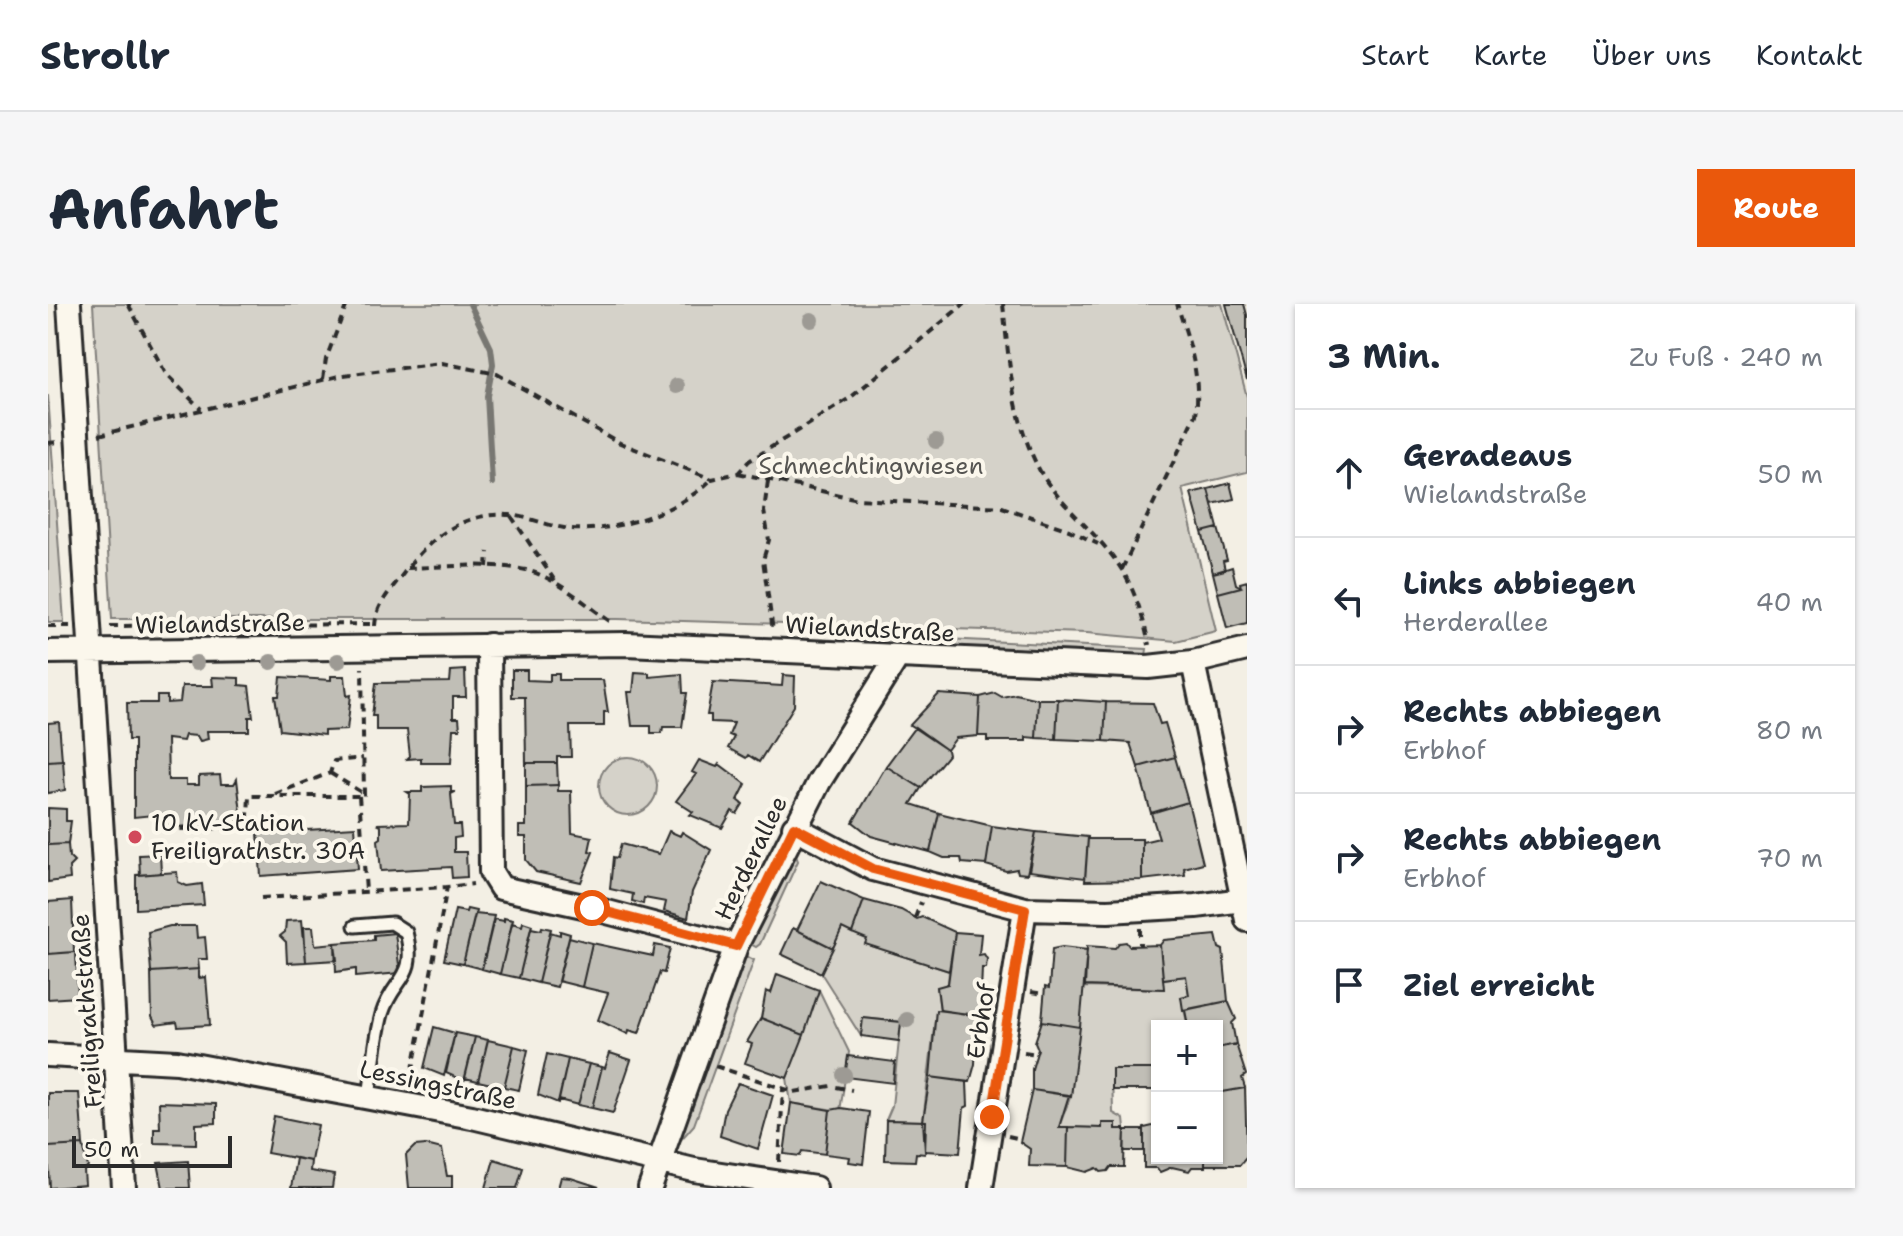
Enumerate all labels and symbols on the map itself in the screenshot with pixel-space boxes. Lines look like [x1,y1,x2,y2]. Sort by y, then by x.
park label: Schmechtingwiesen [759,450,983,482]
street label: Wielandstraße [135,607,305,641]
street label: Wielandstraße [784,609,956,649]
street label: Herderallee [707,790,795,926]
place label: 10 kV-Station Freiligrathstr. 30A [151,807,365,867]
marker: 10 kV-Station Freiligrathstr. 30A [126,828,144,846]
route start [574,890,610,926]
street label: Freiligrathstraße [64,913,110,1109]
street label: Erbhof [959,979,1003,1061]
street label: Lessingstraße [357,1053,519,1117]
route end [974,1099,1010,1135]
scale bar [72,1132,232,1168]

